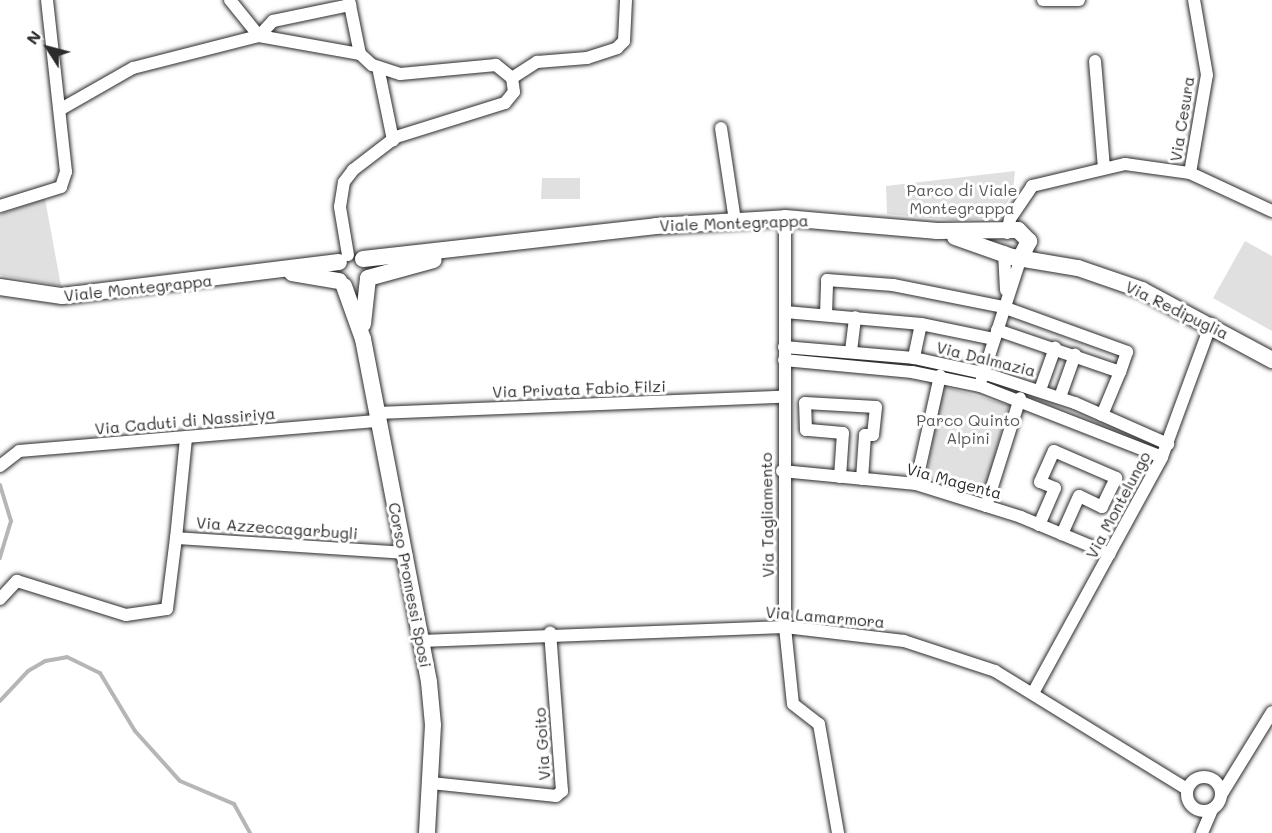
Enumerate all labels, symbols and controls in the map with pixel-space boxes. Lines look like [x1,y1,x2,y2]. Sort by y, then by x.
north arrow [18,18,78,78]
text: N [21,26,45,48]
street label: Via Cesura [1166,75,1198,163]
park label: Parco di Viale Montegrappa [906,180,1018,218]
street label: Viale Montegrappa [659,211,809,235]
street label: Viale Montegrappa [63,271,213,305]
street label: Via Redipuglia [1122,277,1232,343]
street label: Via Dalmazia [934,337,1038,381]
street label: Via Privata Fabio Filzi [492,376,666,402]
street label: Via Caduti di Nassiriya [94,404,276,438]
park label: Parco Quinto Alpini [916,410,1020,448]
street label: Via Montelungo [1082,448,1154,562]
street label: Via Tagliamento [756,452,778,578]
street label: Via Magenta [904,459,1004,503]
street label: Corso Promessi Sposi [385,501,435,669]
street label: Via Azzeccagarbugli [195,513,359,543]
street label: Via Lamarmora [765,602,885,632]
street label: Via Goito [530,707,554,781]

